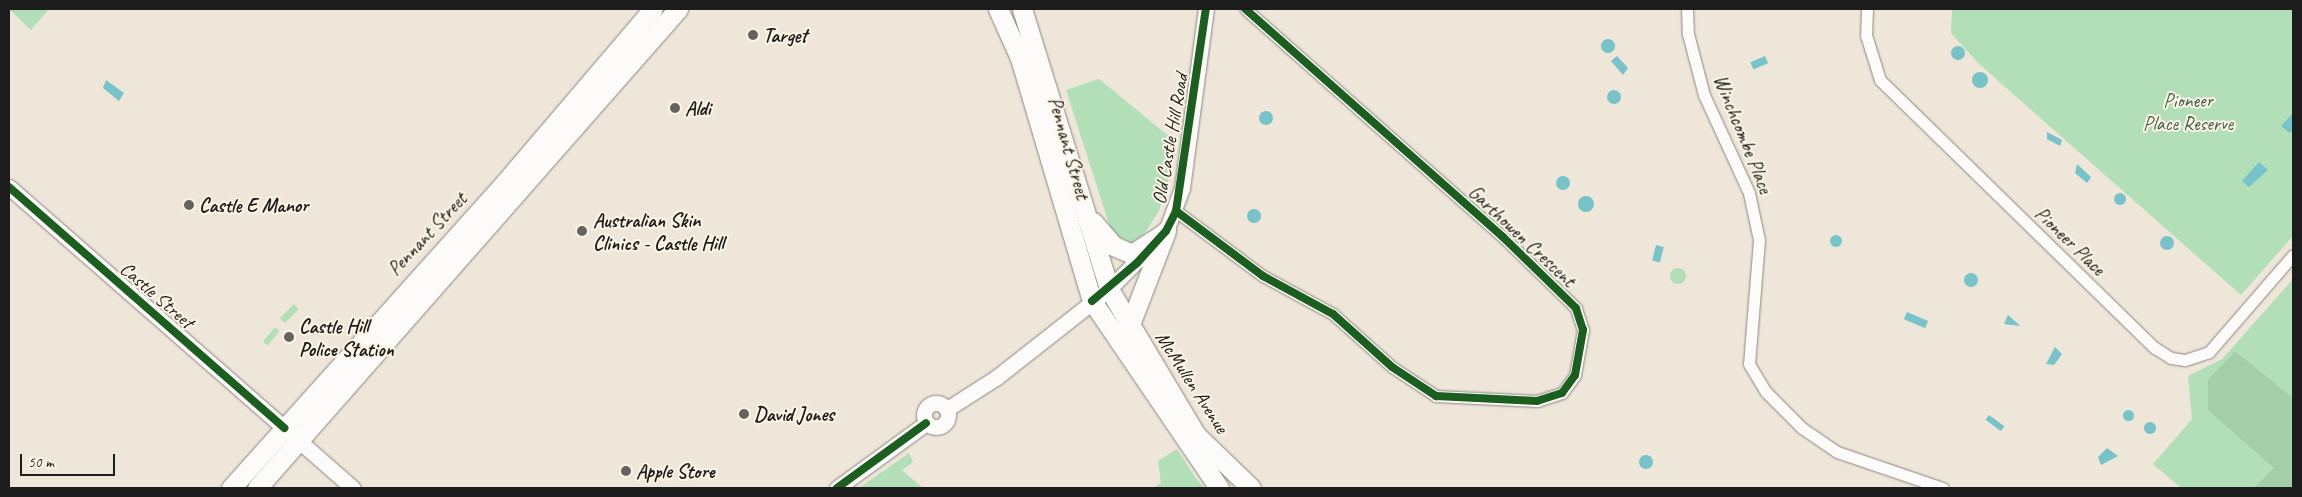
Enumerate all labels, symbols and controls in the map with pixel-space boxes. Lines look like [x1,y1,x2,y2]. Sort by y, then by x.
place label: Target [763,23,807,47]
marker: Target [747,29,759,41]
street label: Old Castle Hill Road [1147,71,1193,207]
street label: Winchcombe Place [1708,71,1778,197]
park label: Pioneer Place Reserve [2143,89,2233,136]
street label: Pennant Street [1043,94,1095,202]
place label: Aldi [685,96,711,120]
marker: Aldi [669,102,681,114]
street label: Garthowen Crescent [1463,180,1581,292]
street label: Pennant Street [382,187,472,281]
place label: Castle E Manor [199,193,309,217]
marker: Castle E Manor [183,199,195,211]
street label: Pioneer Place [2029,201,2111,281]
place label: Australian Skin Clinics - Castle Hill [593,208,724,255]
marker: Australian Skin Clinics - Castle Hill [575,224,589,238]
street label: Castle Street [115,256,199,334]
place label: Castle Hill Police Station [299,314,394,361]
street label: McMullen Avenue [1150,327,1234,437]
marker: Castle Hill Police Station [283,331,295,343]
place label: David Jones [754,402,834,426]
marker: David Jones [738,408,750,420]
scale bar [22,444,118,476]
text: 50 m [28,453,54,472]
place label: Apple Store [636,459,714,483]
marker: Apple Store [620,465,632,477]

